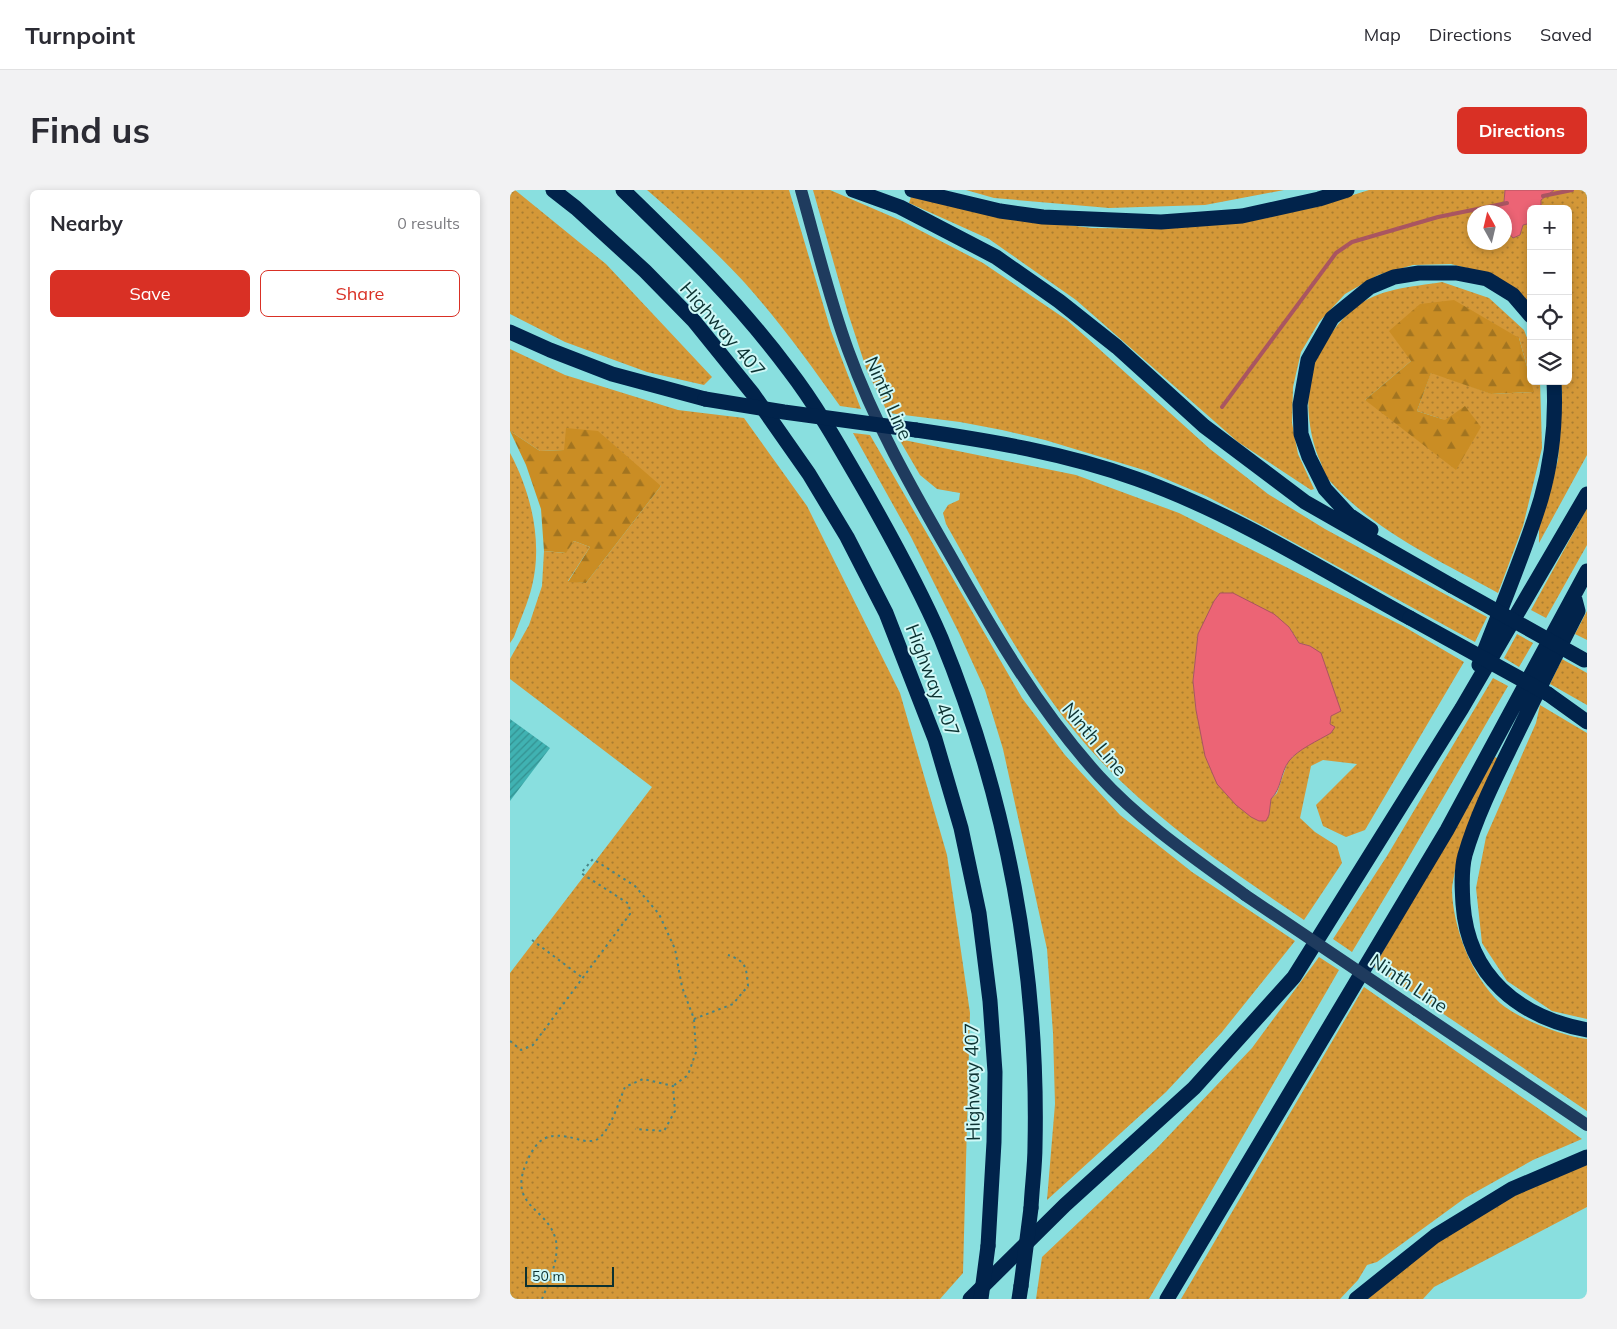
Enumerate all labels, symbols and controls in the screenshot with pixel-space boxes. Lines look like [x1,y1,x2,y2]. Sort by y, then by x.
text: Turnpoint [25,20,135,50]
text: Map [1364,23,1401,46]
text: Directions [1429,23,1512,46]
text: Saved [1540,23,1592,46]
button: Directions [1457,107,1587,154]
text: Find us [30,108,150,152]
north arrow [1467,205,1512,250]
map controls [1527,205,1572,385]
button: + [1527,205,1572,250]
text: Nearby [50,210,123,236]
text: 0 results [397,213,460,233]
button: − [1527,250,1572,295]
button: Save [50,270,250,317]
button: Share [260,270,460,317]
street label: Highway 407 [675,276,771,382]
button: locate [1527,295,1572,340]
button: layers [1527,340,1572,385]
street label: Ninth Line [860,352,918,444]
street label: Highway 407 [901,620,965,740]
street label: Ninth Line [1057,697,1133,781]
street label: Ninth Line [1365,948,1453,1018]
street label: Highway 407 [959,1023,985,1141]
scale bar [525,1264,614,1287]
text: 50 m [532,1267,565,1285]

